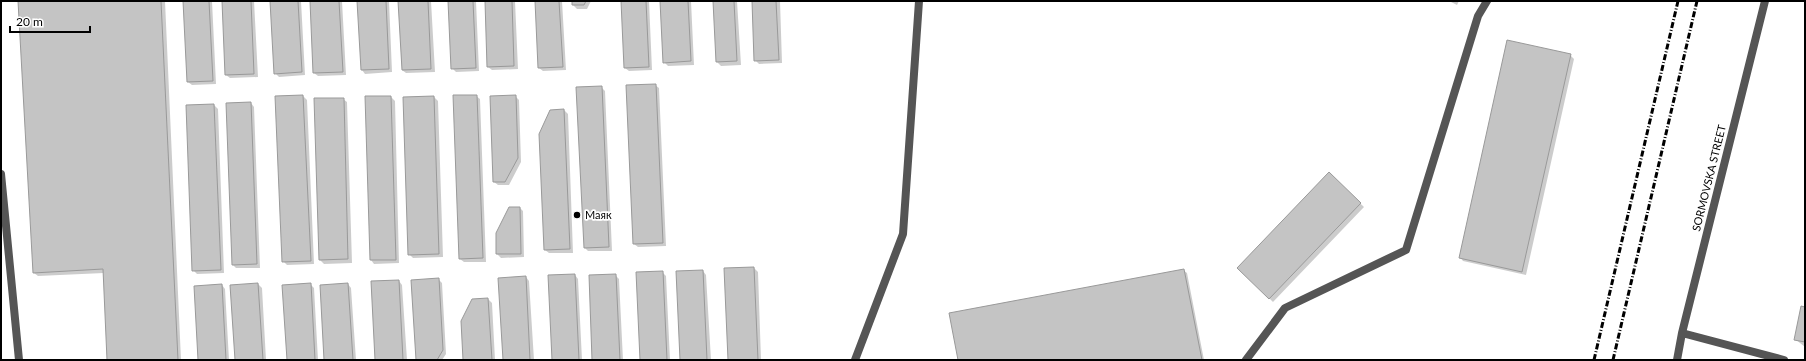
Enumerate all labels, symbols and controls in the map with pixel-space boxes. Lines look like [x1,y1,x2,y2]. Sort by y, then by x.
scale bar [10,8,90,34]
text: 20 m [16,14,43,29]
street label: SORMOVSKA STREET [1689,123,1728,233]
place label: Маяк [585,208,612,221]
marker: Маяк [572,210,582,220]

